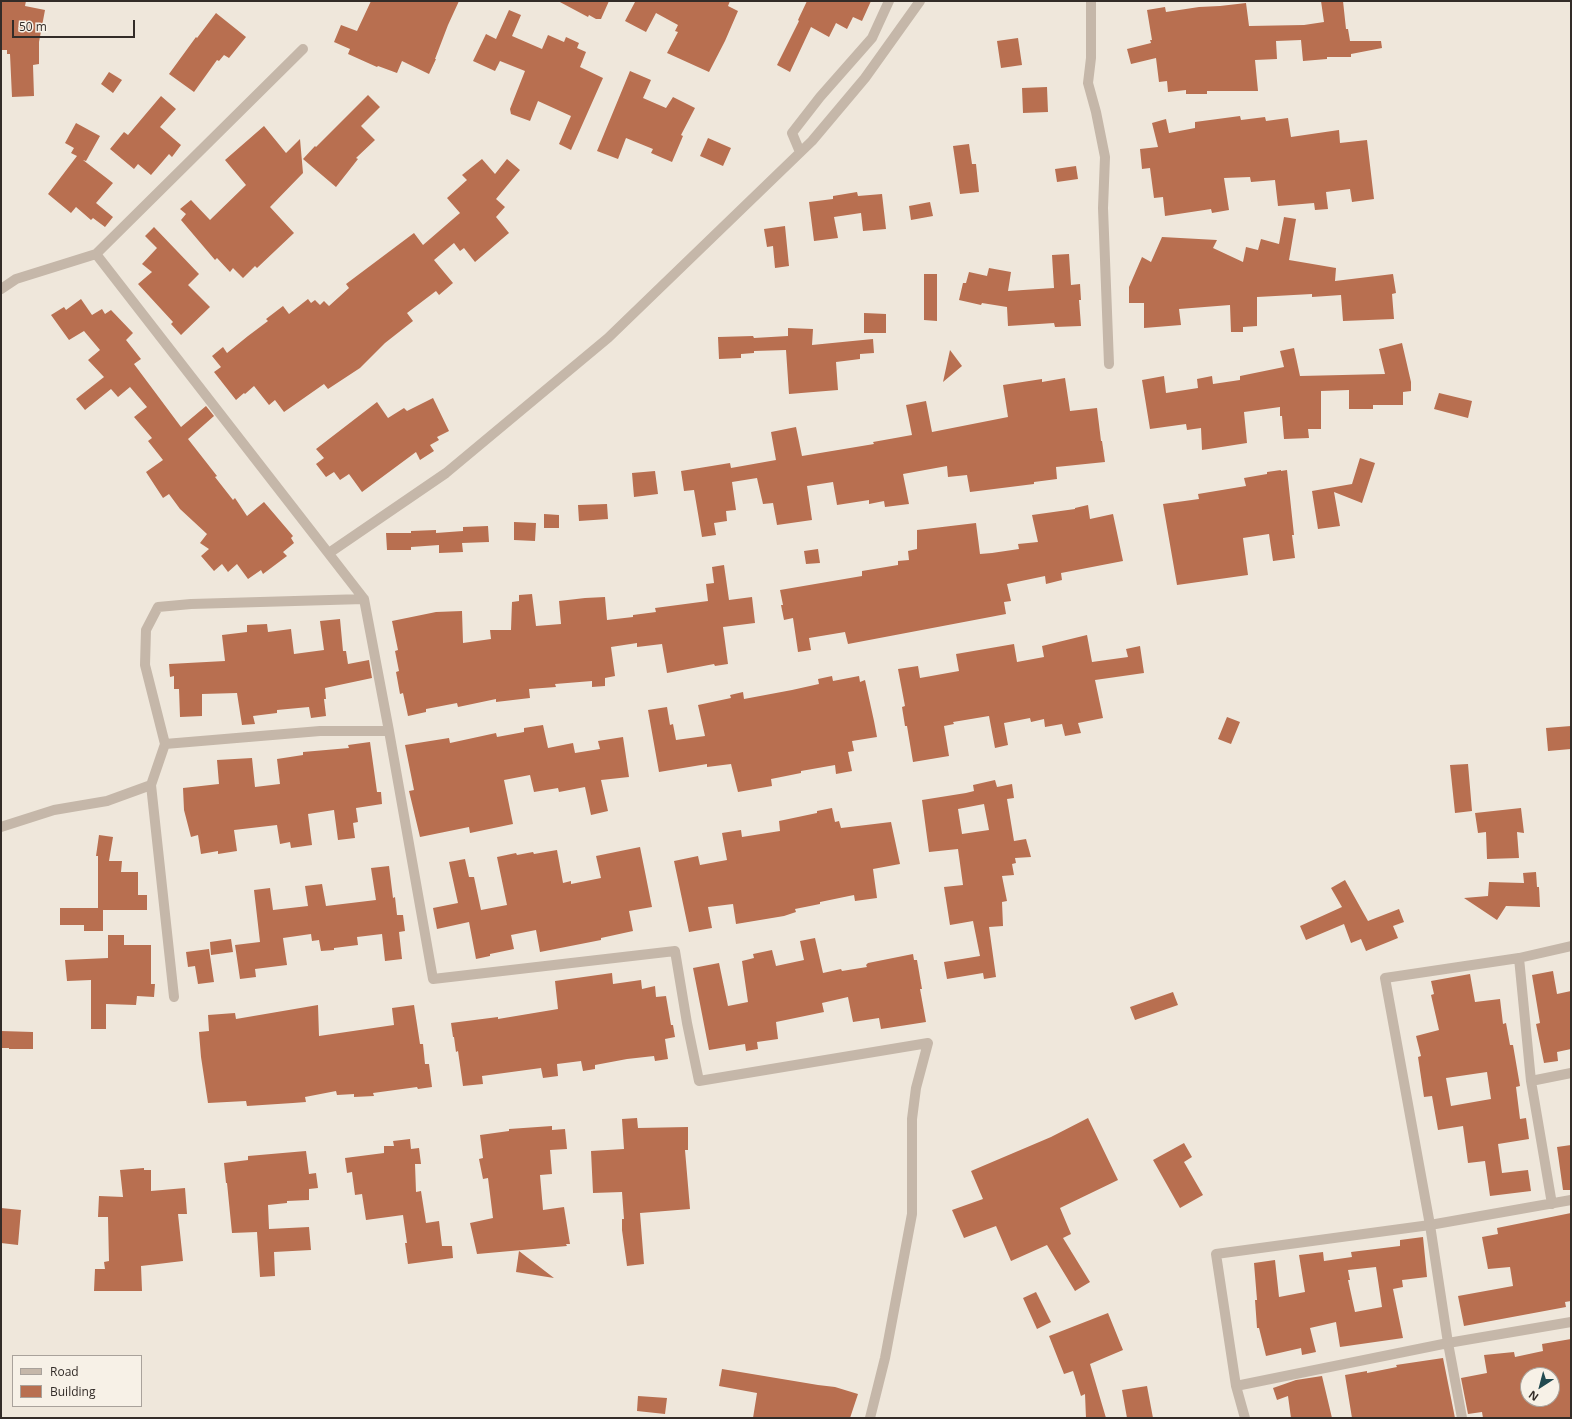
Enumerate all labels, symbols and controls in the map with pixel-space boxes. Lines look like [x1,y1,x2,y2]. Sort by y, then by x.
scale bar [14,12,137,38]
text: 50 m [19,18,47,35]
legend [12,1355,142,1407]
text: Road [50,1363,79,1380]
north arrow [1520,1367,1560,1407]
text: Building [50,1383,95,1400]
text: N [1525,1388,1541,1405]

